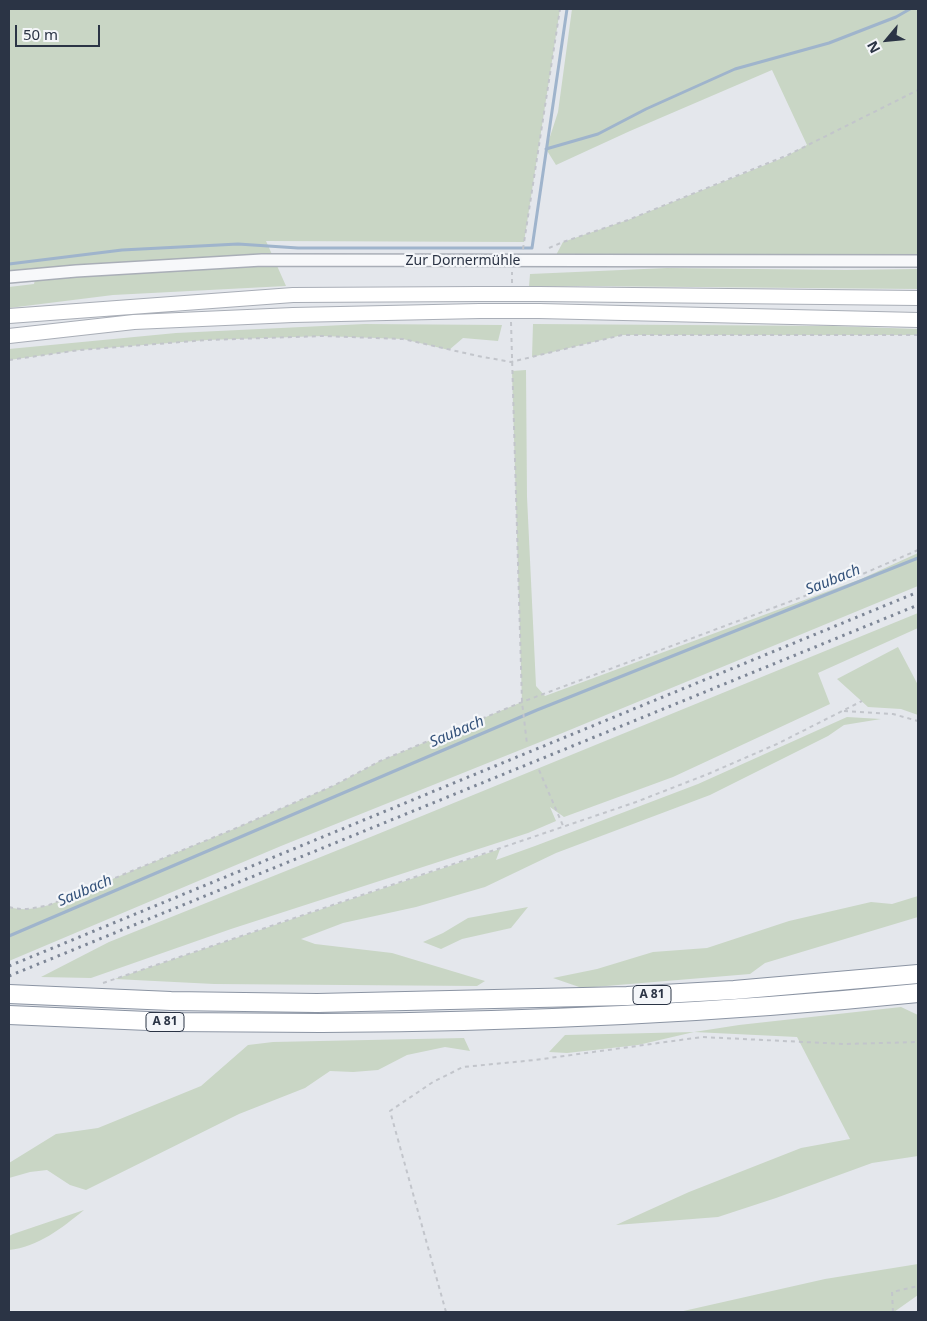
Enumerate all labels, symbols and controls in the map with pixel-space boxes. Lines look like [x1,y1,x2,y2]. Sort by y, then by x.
scale bar [18,15,102,47]
north arrow [862,15,912,65]
text: 50 m [23,24,58,44]
text: N [862,38,884,57]
street label: Zur Dornermühle [406,253,520,269]
water label: Saubach [803,561,863,599]
water label: Saubach [427,712,487,752]
water label: Saubach [55,871,115,911]
road number: A 81 [633,986,671,1004]
road number: A 81 [146,1012,184,1032]

